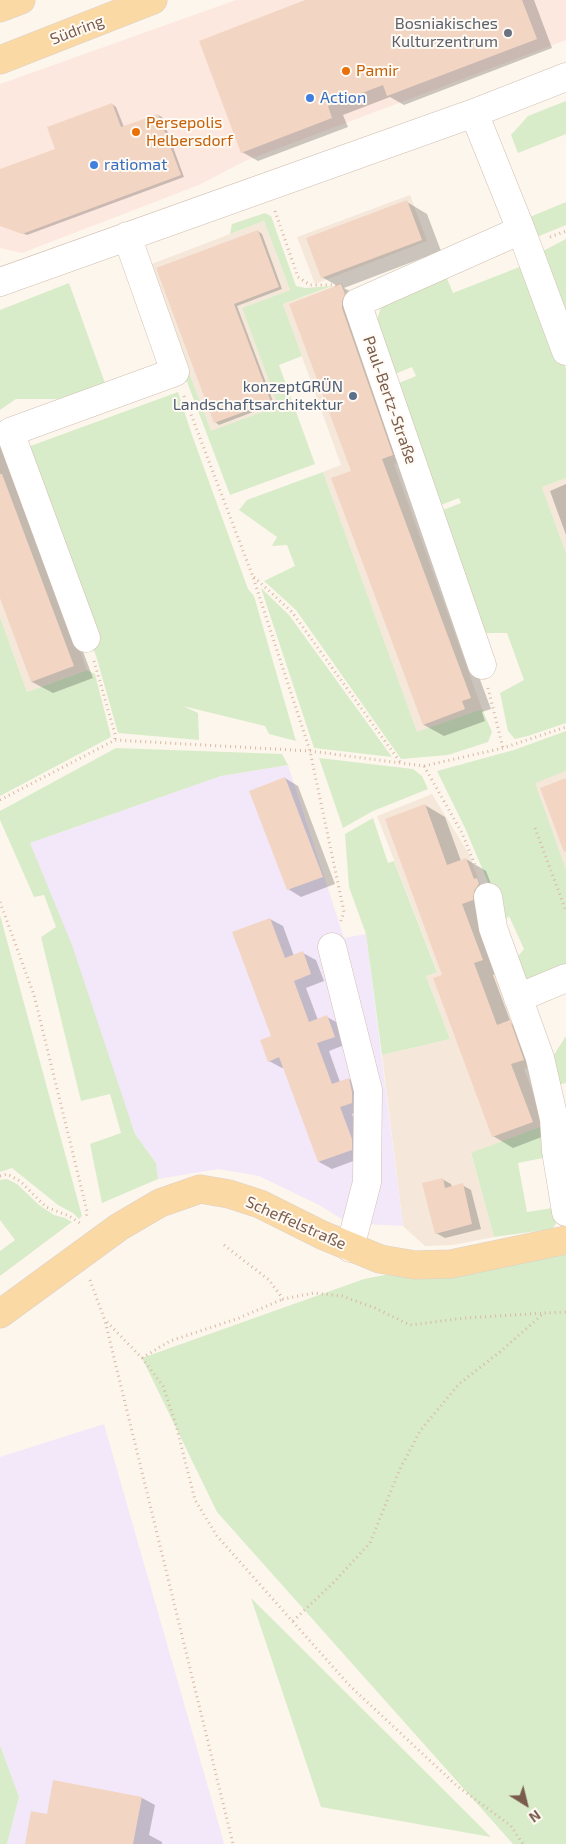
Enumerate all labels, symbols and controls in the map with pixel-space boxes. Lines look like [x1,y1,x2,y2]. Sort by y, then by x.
street label: Südring [47,11,107,49]
place label: Bosniakisches Kulturzentrum [392,14,498,52]
marker: Bosniakisches Kulturzentrum [502,27,514,39]
place label: Pamir [356,61,399,81]
marker: Pamir [340,65,352,77]
place label: Action [320,88,366,108]
marker: Action [304,92,316,104]
place label: Persepolis Helbersdorf [146,113,233,151]
marker: Persepolis Helbersdorf [130,126,142,138]
place label: ratiomat [104,155,167,175]
marker: ratiomat [88,159,100,171]
street label: Paul-Bertz-Straße [359,333,421,467]
place label: konzeptGRÜN Landschaftsarchitektur [173,377,343,415]
marker: konzeptGRÜN Landschaftsarchitektur [347,390,359,402]
street label: Scheffelstraße [243,1192,349,1254]
north arrow [501,1779,551,1829]
text: N [526,1807,544,1826]

